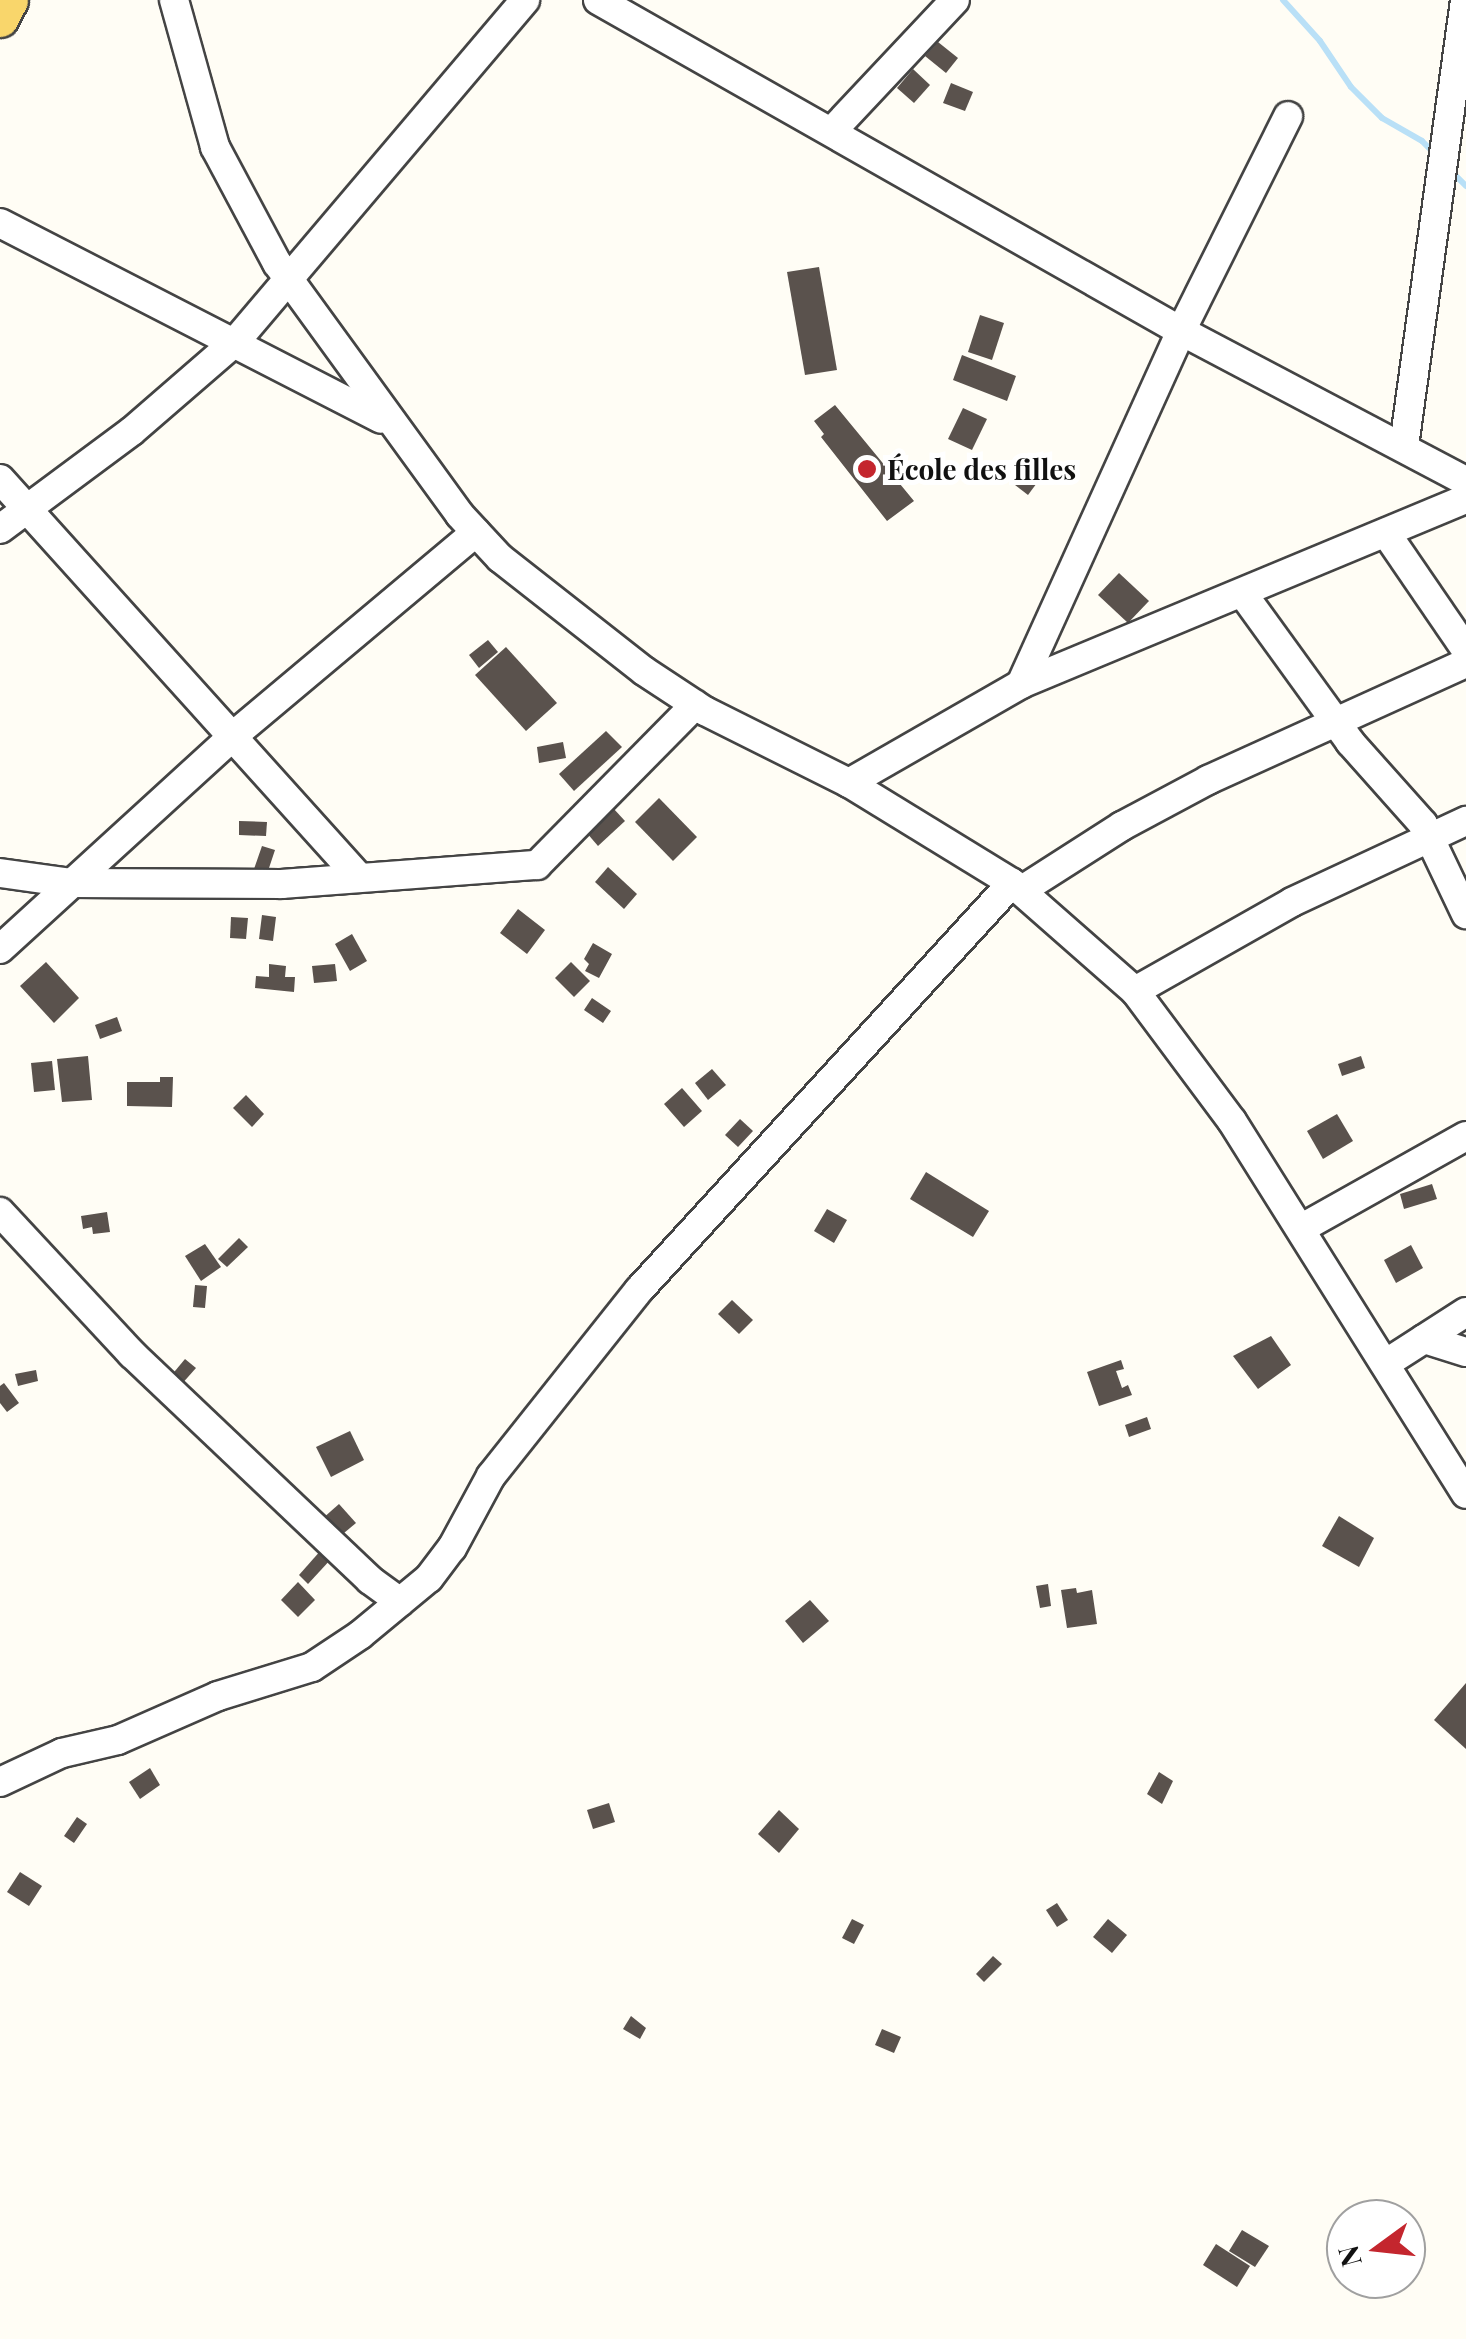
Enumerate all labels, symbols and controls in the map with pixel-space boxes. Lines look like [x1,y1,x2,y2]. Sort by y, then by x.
place label: École des filles [887,452,1076,486]
marker: École des filles [856,458,878,480]
north arrow [1326,2199,1426,2299]
text: N [1328,2242,1369,2271]

